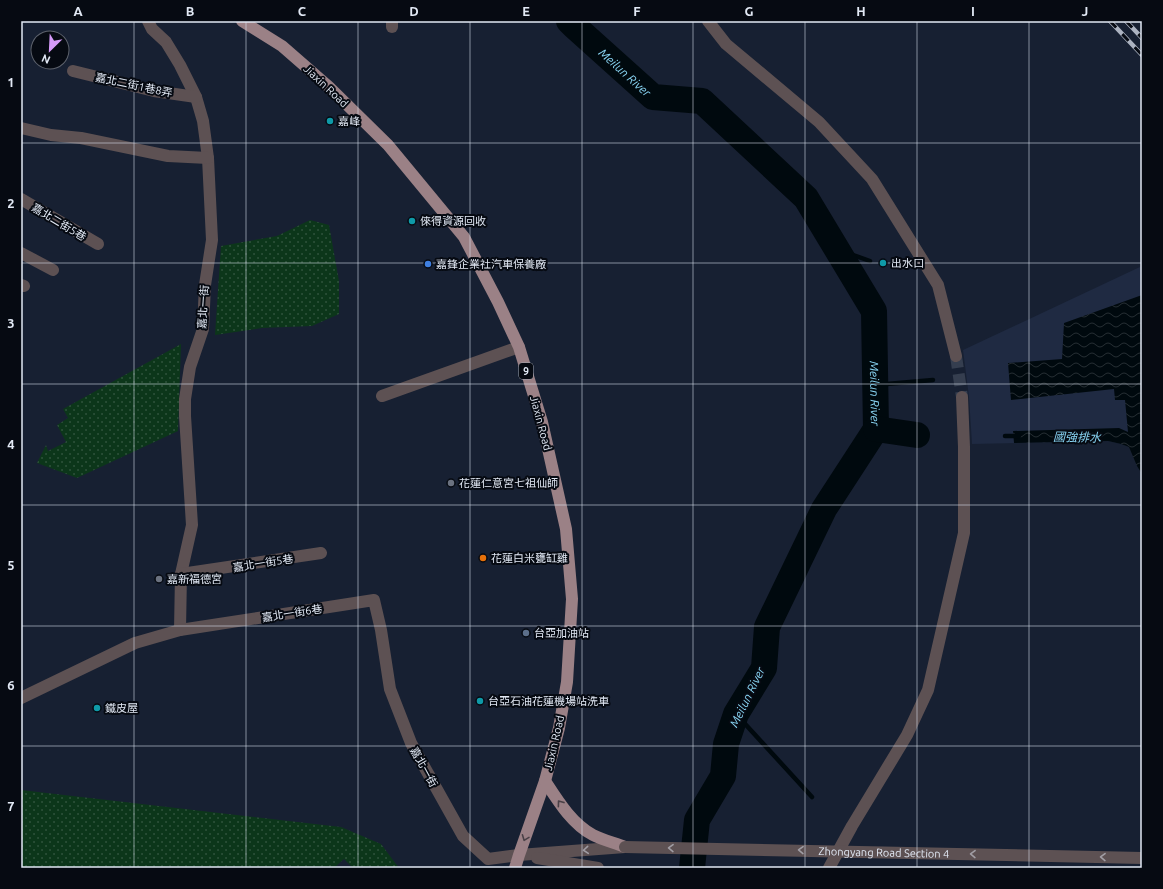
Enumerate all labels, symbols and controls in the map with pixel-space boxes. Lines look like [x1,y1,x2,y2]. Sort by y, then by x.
text: A [73,4,83,18]
text: B [186,4,195,18]
text: C [298,4,307,18]
text: D [409,4,419,18]
text: E [522,4,530,18]
text: F [633,4,641,18]
text: G [745,4,754,18]
text: H [856,4,866,18]
text: I [971,4,975,18]
text: J [1082,4,1088,18]
north arrow [30,30,70,70]
water label: Meilun River [597,45,654,99]
text: N [40,52,52,66]
street label: Jiaxin Road [301,62,351,110]
street label: 嘉北二街1巷8弄 [94,71,174,99]
text: 1 [7,75,15,89]
place label: 嘉峰 [338,115,360,127]
marker: 嘉峰 [325,116,335,126]
text: 2 [7,196,15,210]
street label: 嘉北二街5巷 [30,201,88,243]
place label: 倈得資源回收 [420,215,486,227]
marker: 倈得資源回收 [407,216,417,226]
place label: 出水口 [891,257,924,269]
place label: 嘉鋒企業社汽車保養廠 [436,258,546,270]
marker: 出水口 [878,258,888,268]
marker: 嘉鋒企業社汽車保養廠 [423,259,433,269]
street label: 嘉北一街 [195,285,211,329]
text: 3 [7,316,15,330]
water label: Meilun River [868,361,882,427]
road number: 9 [519,363,533,379]
street label: Jiaxin Road [528,394,554,452]
water label: 國強排水 [1053,430,1102,444]
text: 4 [7,437,15,451]
place label: 花蓮仁意宮七祖仙師 [459,477,558,489]
marker: 花蓮仁意宮七祖仙師 [446,478,456,488]
street label: 嘉北一街5巷 [232,552,294,574]
place label: 花蓮白米甕缸雞 [491,552,568,564]
marker: 花蓮白米甕缸雞 [478,553,488,563]
text: 5 [7,558,15,572]
place label: 嘉新福德宮 [167,573,222,585]
marker: 嘉新福德宮 [154,574,164,584]
street label: 嘉北一街6巷 [261,602,323,624]
place label: 台亞加油站 [534,627,589,639]
marker: 台亞加油站 [521,628,531,638]
water label: Meilun River [727,664,767,729]
text: 6 [7,678,15,692]
place label: 台亞石油花蓮機場站洗車 [488,695,609,707]
marker: 台亞石油花蓮機場站洗車 [475,696,485,706]
place label: 鐵皮屋 [105,702,138,714]
marker: 鐵皮屋 [92,703,102,713]
street label: Jiaxin Road [542,714,566,772]
street label: 嘉北一街 [408,745,440,789]
text: 7 [7,799,15,813]
one-way arrow [558,800,565,807]
one-way arrow [522,834,530,841]
one-way arrow [668,843,674,852]
one-way arrow [583,845,589,854]
street label: Zhongyang Road Section 4 [818,845,950,860]
one-way arrow [798,846,804,855]
one-way arrow [970,850,976,858]
one-way arrow [1100,853,1106,861]

